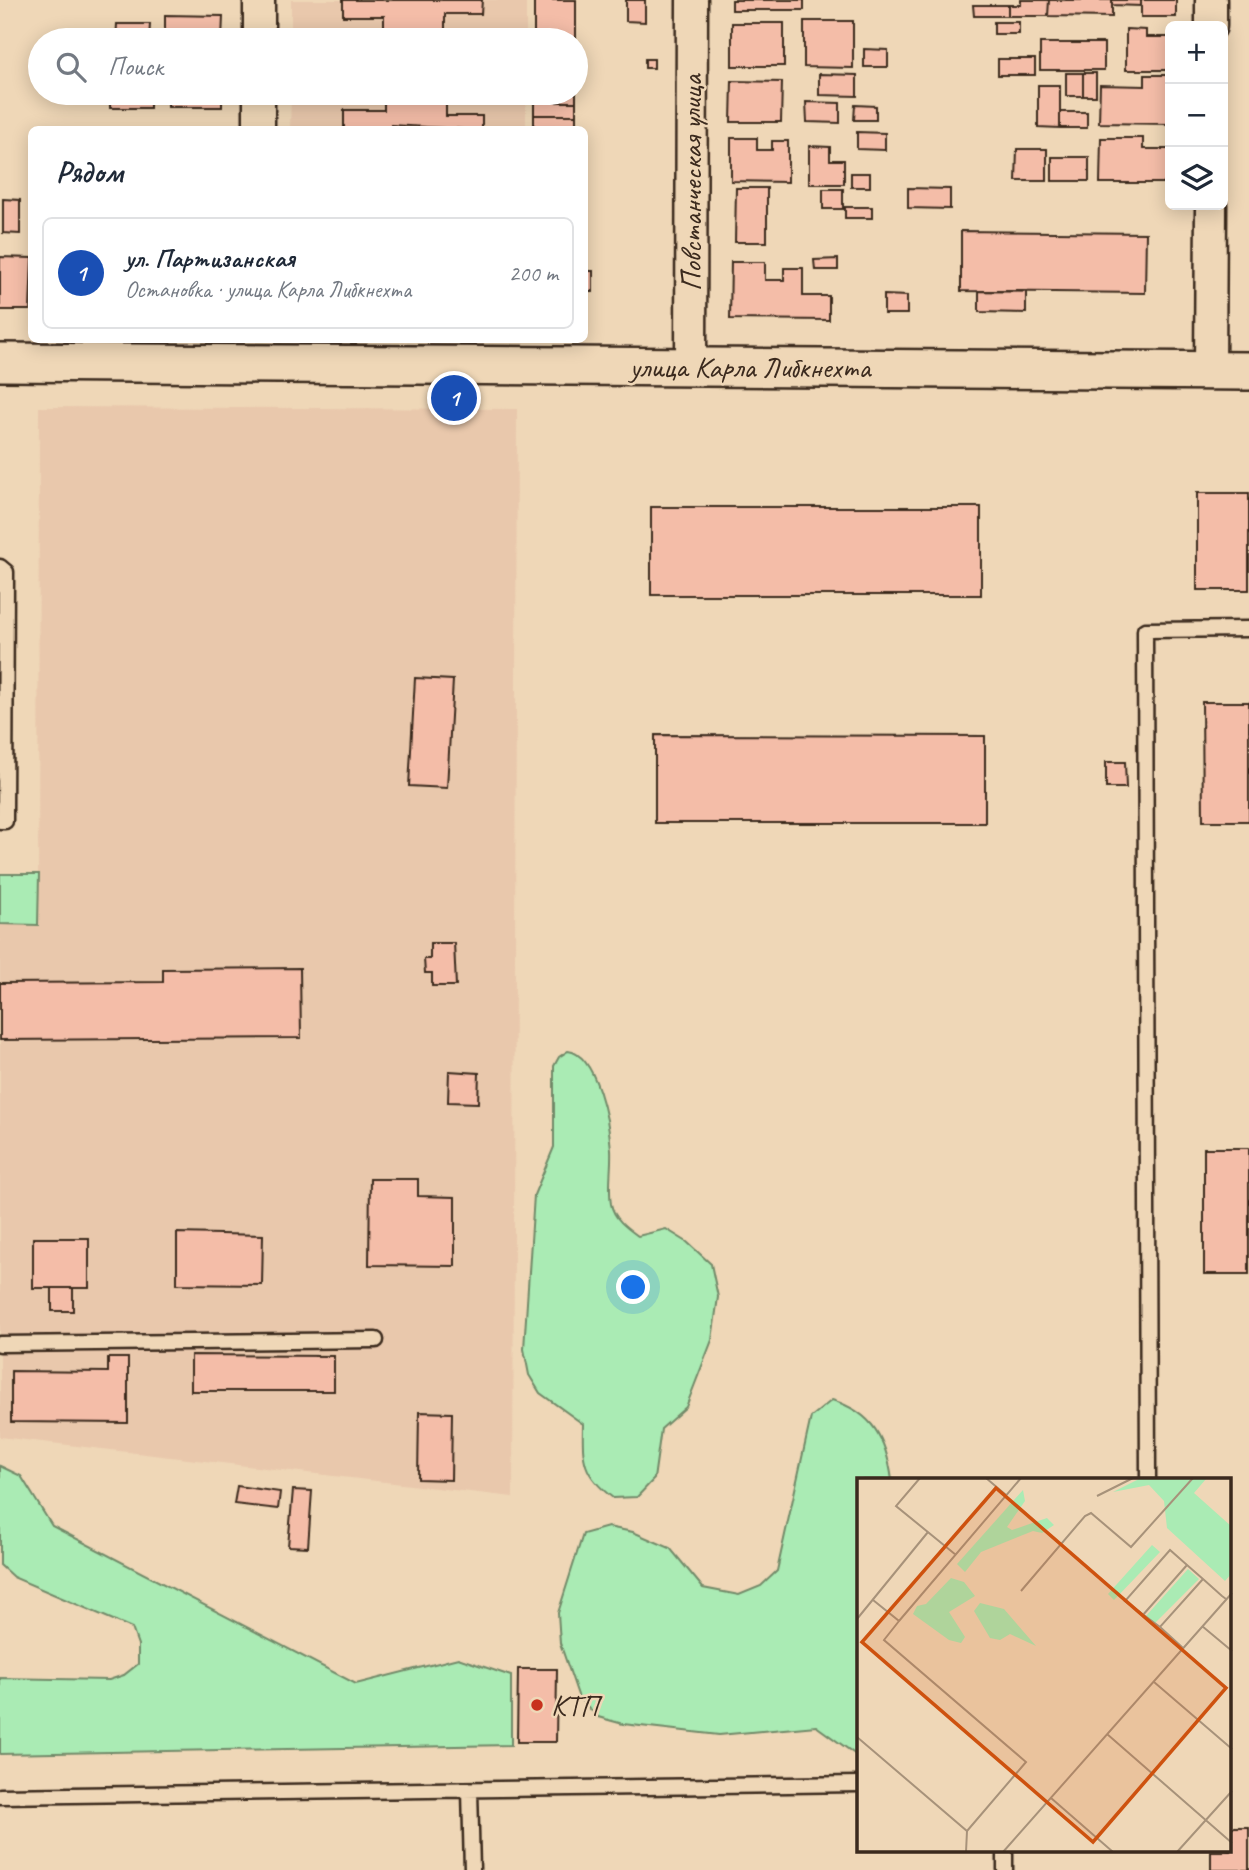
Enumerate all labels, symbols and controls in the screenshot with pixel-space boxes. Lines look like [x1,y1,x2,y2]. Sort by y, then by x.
map controls [1165,21,1228,210]
button: + [1165,21,1228,84]
search box [28,28,588,105]
icon: search [52,48,90,86]
text: Поиск [108,50,163,83]
street label: Повстанческая улица [672,73,710,291]
button: − [1165,84,1228,147]
button: layers [1165,147,1228,210]
text: Рядом [56,153,123,191]
text: ул. Партизанская [125,242,295,275]
text: 1 [76,259,86,288]
text: 200 m [509,259,558,288]
text: Остановка · улица Карла Либкнехта [125,275,411,304]
street label: улица Карла Либкнехта [628,348,872,386]
pin: 1 [431,372,477,424]
your location [616,1270,650,1304]
inset map [857,1478,1232,1853]
place label: КТП [551,1686,603,1724]
marker: КТП [529,1697,545,1713]

